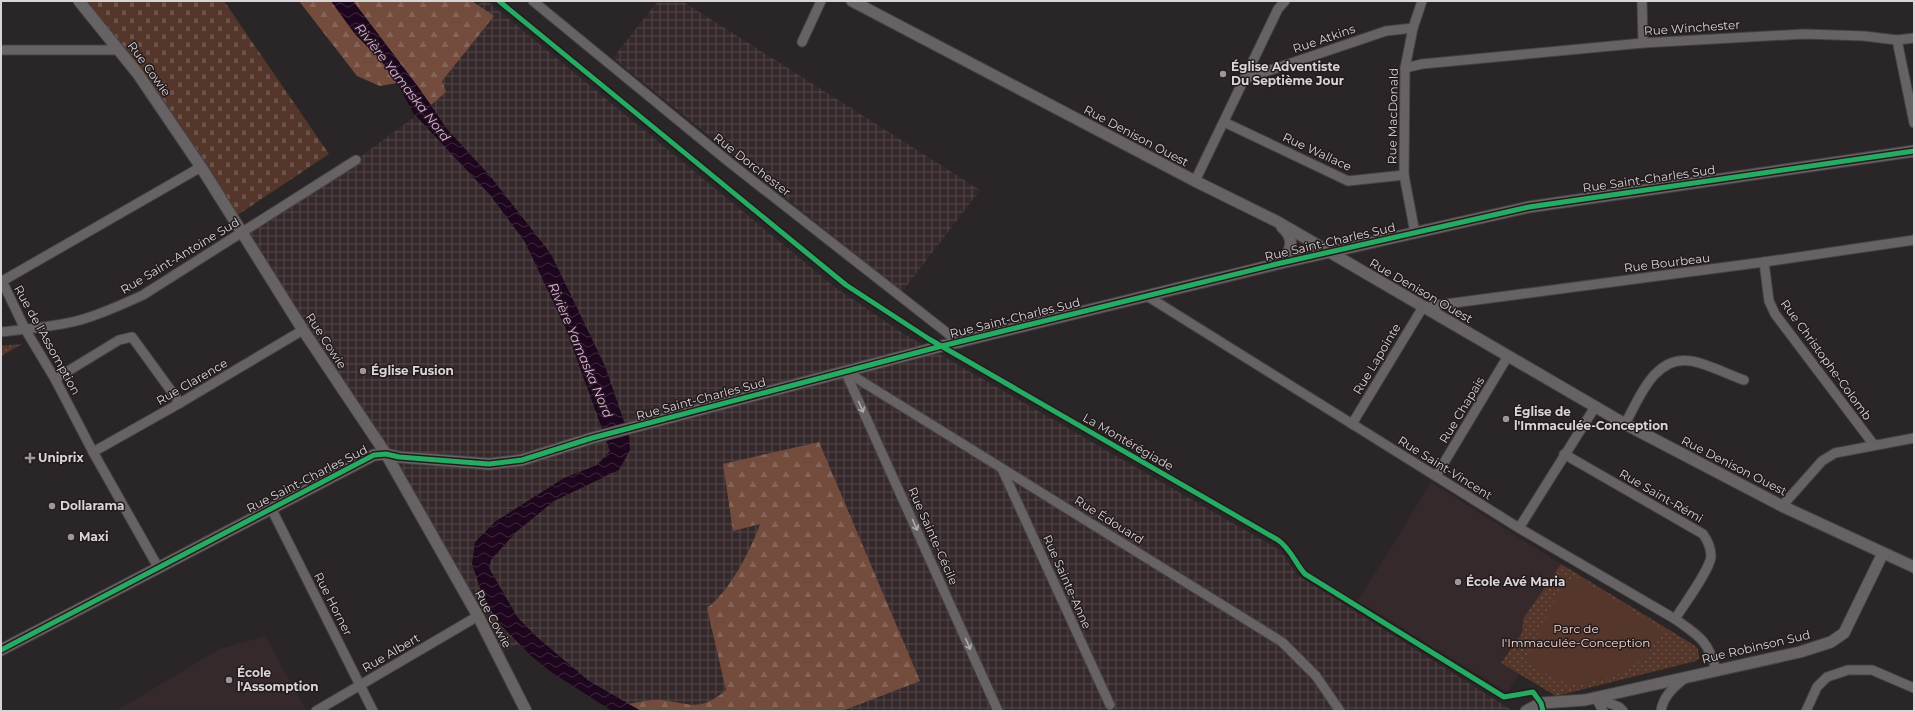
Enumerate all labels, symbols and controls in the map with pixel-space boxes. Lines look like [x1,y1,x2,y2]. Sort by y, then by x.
street label: Rue Winchester [1643,17,1741,38]
water label: Rivière Yamaska Nord [352,20,454,144]
street label: Rue Atkins [1291,21,1357,56]
street label: Rue Cowie [125,39,174,99]
place label: Église Adventiste Du Septième Jour [1231,59,1344,88]
street label: Rue MacDonald [1384,68,1401,164]
marker: Église Adventiste Du Septième Jour [1218,69,1228,79]
street label: Rue Denison Ouest [1081,102,1191,170]
street label: Rue Wallace [1280,129,1354,174]
street label: Rue Dorchester [711,130,794,200]
street label: Rue Saint-Charles Sud [1582,162,1716,195]
street label: Rue Saint-Antoine Sud [117,214,242,297]
street label: Rue Saint-Charles Sud [1263,219,1397,264]
street label: Rue Bourbeau [1623,250,1711,275]
street label: Rue Denison Ouest [1367,255,1475,326]
water label: Rivière Yamaska Nord [545,280,617,420]
street label: Rue de l'Assomption [11,282,84,397]
street label: Rue Saint-Charles Sud [948,294,1082,341]
street label: Rue Christophe-Colomb [1778,296,1875,423]
street label: Rue Cowie [303,310,350,372]
street label: Rue Lapointe [1349,321,1404,397]
street label: Rue Clarence [153,355,230,408]
place label: Église Fusion [371,363,454,378]
marker: Église Fusion [358,366,368,376]
street label: Rue Saint-Charles Sud [634,374,767,423]
street label: Rue Chapais [1436,374,1487,446]
one-way arrow [858,401,865,413]
place label: Église de l'Immaculée-Conception [1514,404,1668,433]
street label: La Montérégiade [1080,410,1176,474]
marker: Église de l'Immaculée-Conception [1501,414,1511,424]
street label: Rue Saint-Vincent [1395,432,1495,503]
street label: Rue Denison Ouest [1679,432,1790,499]
street label: Rue Saint-Charles Sud [244,441,370,516]
place label: Uniprix [38,450,84,465]
marker: Uniprix [25,453,35,463]
street label: Rue Saint-Rémi [1617,466,1706,526]
street label: Rue Sainte-Cécile [905,485,962,587]
street label: Rue Édouard [1072,492,1147,547]
place label: Dollarama [60,498,125,513]
marker: Dollarama [47,501,57,511]
one-way arrow [911,519,919,531]
place label: Maxi [79,529,109,544]
marker: Maxi [66,532,76,542]
street label: Rue Sainte-Anne [1040,532,1095,631]
street label: Rue Horner [311,569,356,638]
place label: École Avé Maria [1466,574,1565,589]
marker: École Avé Maria [1453,577,1463,587]
street label: Rue Cowie [472,587,515,650]
park label: Parc de l'Immaculée-Conception [1502,621,1650,650]
street label: Rue Robinson Sud [1700,627,1812,666]
street label: Rue Albert [359,630,422,675]
one-way arrow [965,638,972,650]
place label: École l'Assomption [237,665,318,694]
marker: École l'Assomption [224,675,234,685]

